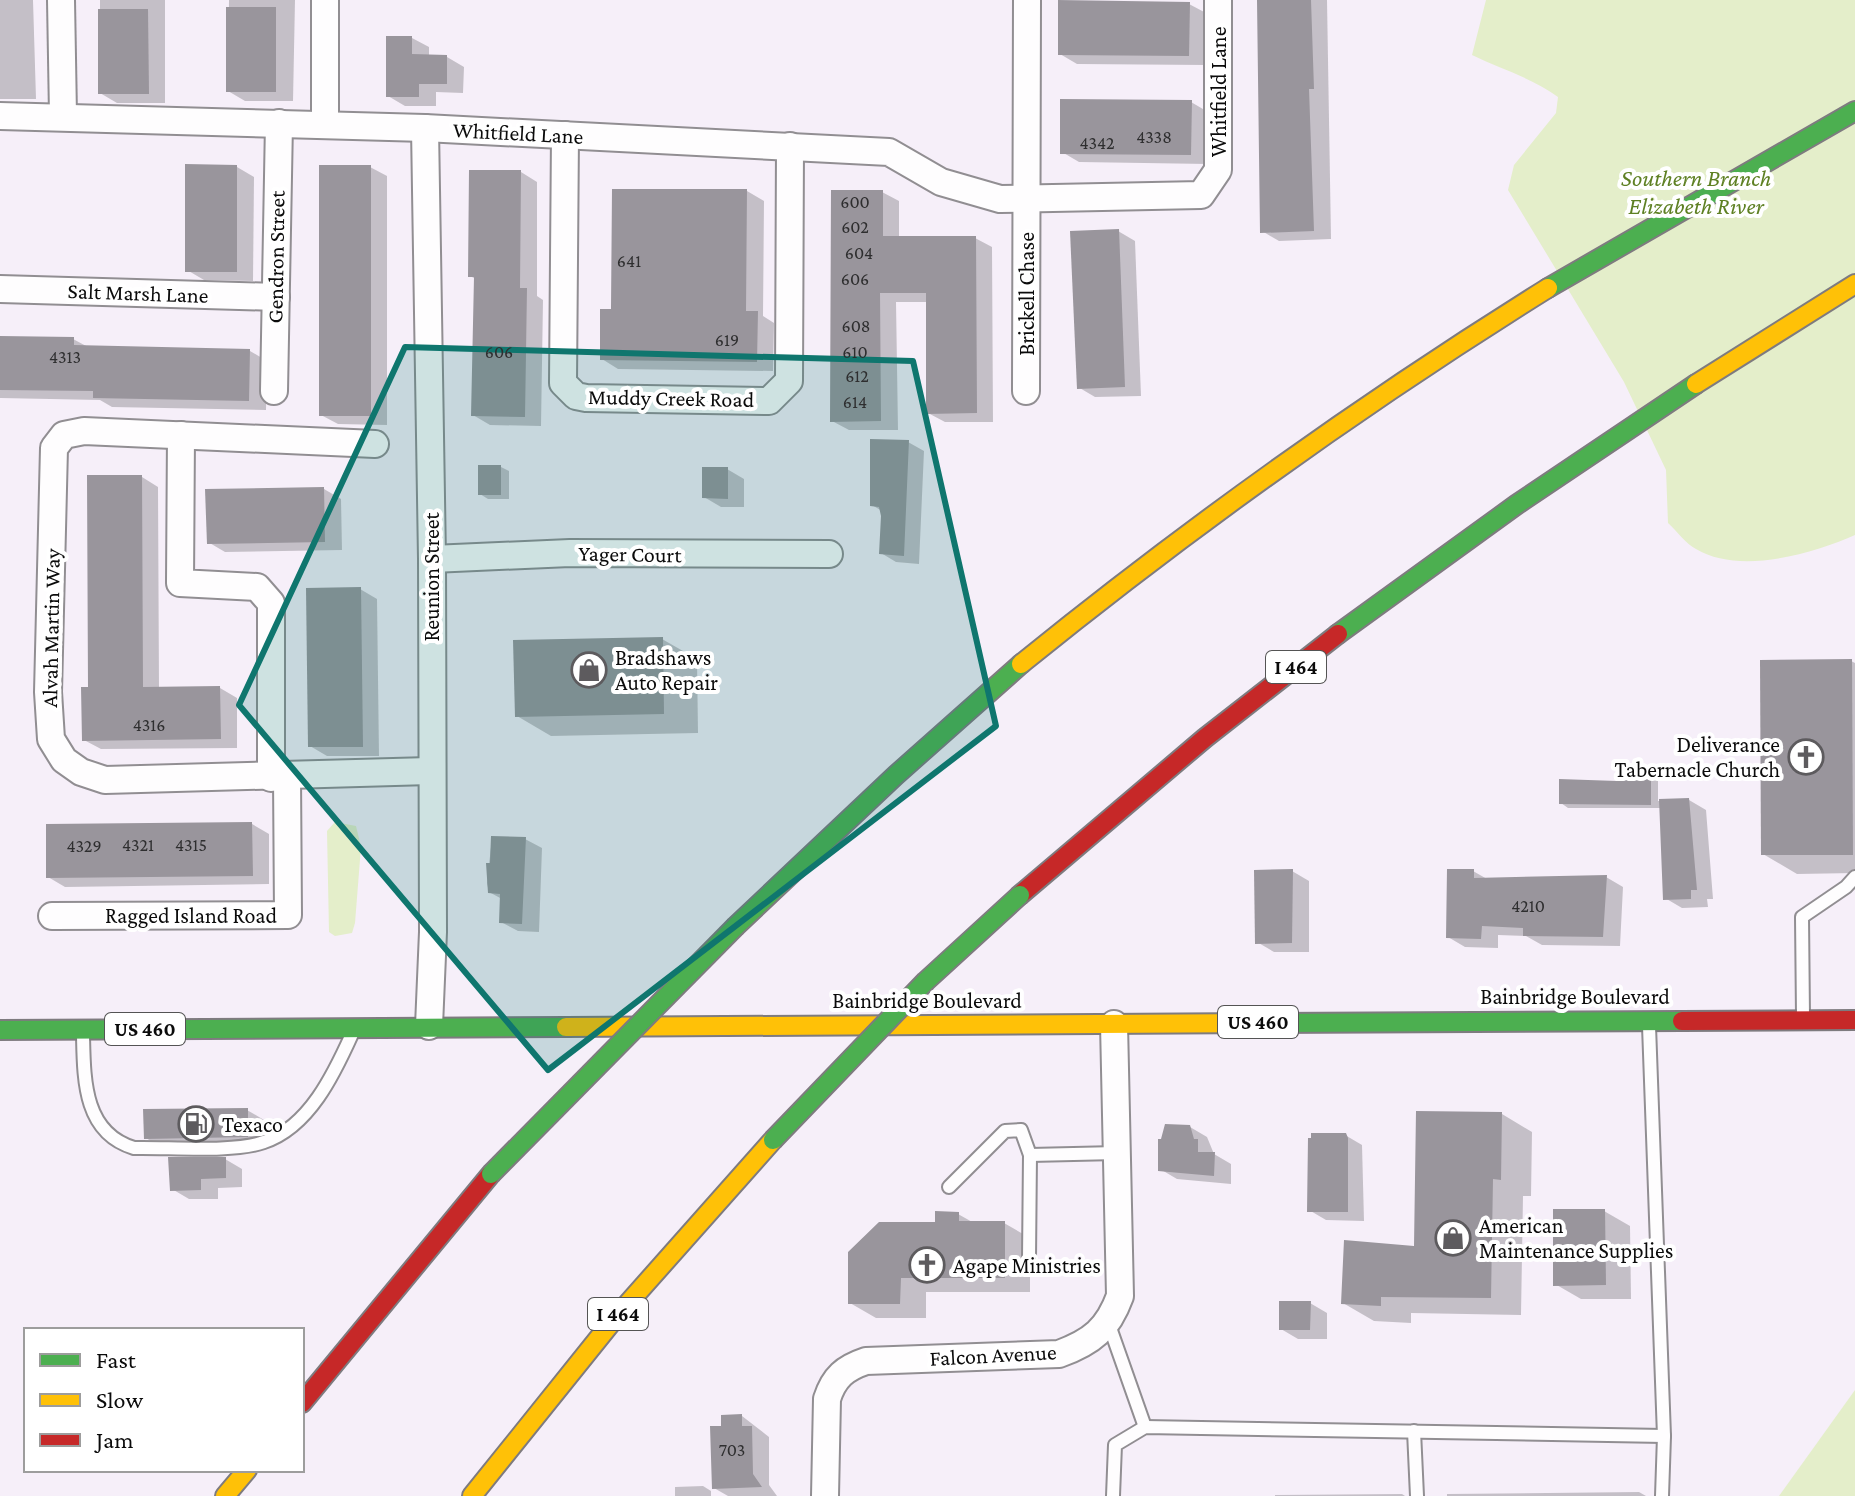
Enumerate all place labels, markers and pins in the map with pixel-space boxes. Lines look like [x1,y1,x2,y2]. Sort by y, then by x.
place label: Bradshaws Auto Repair [615,645,718,695]
shop icon: Bradshaws Auto Repair [570,651,608,689]
place label: Deliverance Tabernacle Church [1615,732,1780,782]
church icon: Deliverance Tabernacle Church [1787,738,1825,776]
fuel station icon: Texaco [177,1105,215,1143]
place label: Texaco [222,1112,283,1137]
place label: American Maintenance Supplies [1479,1213,1673,1263]
shop icon: American Maintenance Supplies [1434,1219,1472,1257]
church icon: Agape Ministries [908,1246,946,1284]
place label: Agape Ministries [953,1253,1101,1278]

